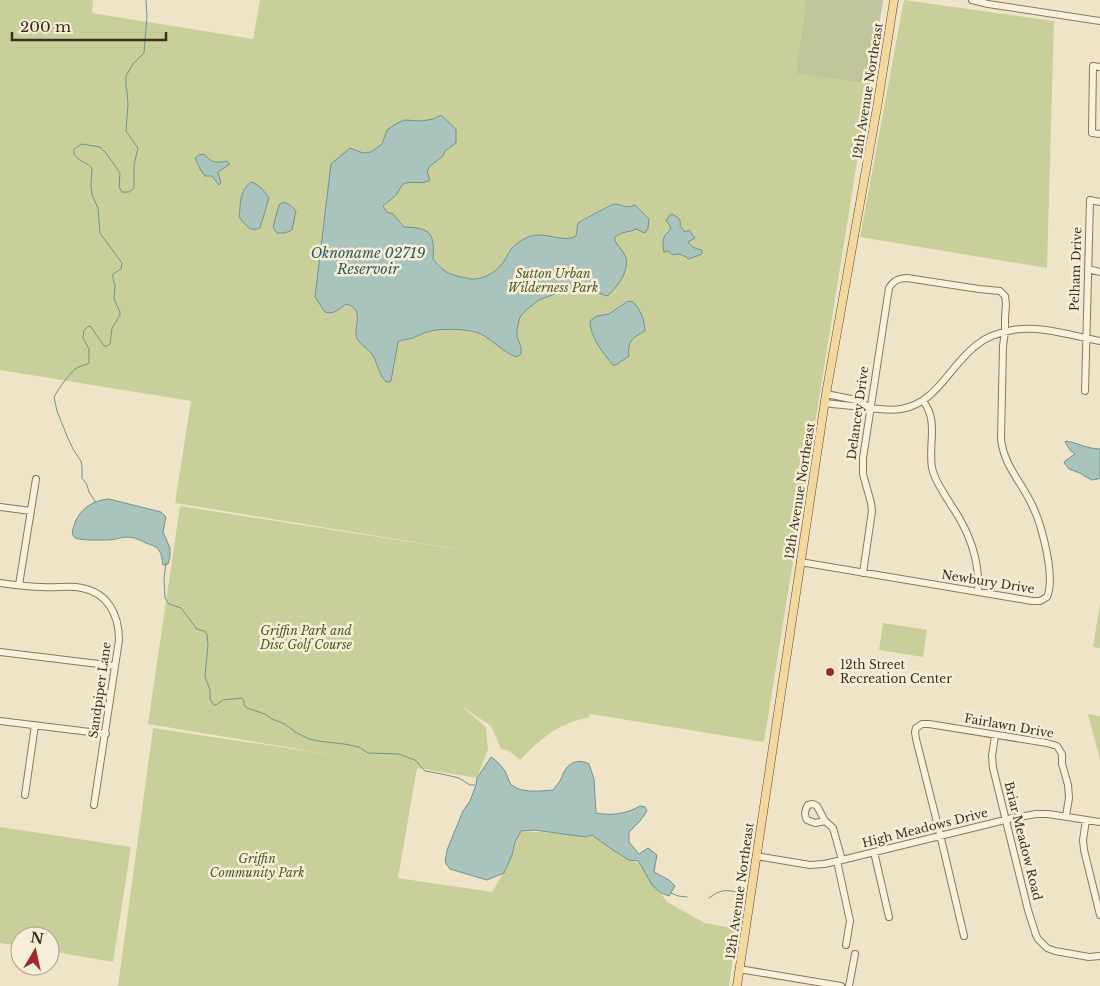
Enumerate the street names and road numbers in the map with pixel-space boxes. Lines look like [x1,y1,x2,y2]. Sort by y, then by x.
street label: 12th Avenue Northeast [849,21,886,160]
street label: Pelham Drive [1067,227,1084,311]
street label: Delancey Drive [844,365,872,461]
street label: 12th Avenue Northeast [781,421,818,560]
street label: Newbury Drive [940,567,1036,596]
street label: Sandpiper Lane [85,641,114,739]
street label: Fairlawn Drive [963,710,1055,741]
street label: Briar Meadow Road [1001,780,1045,902]
street label: High Meadows Drive [860,805,990,850]
street label: 12th Avenue Northeast [722,821,757,960]

